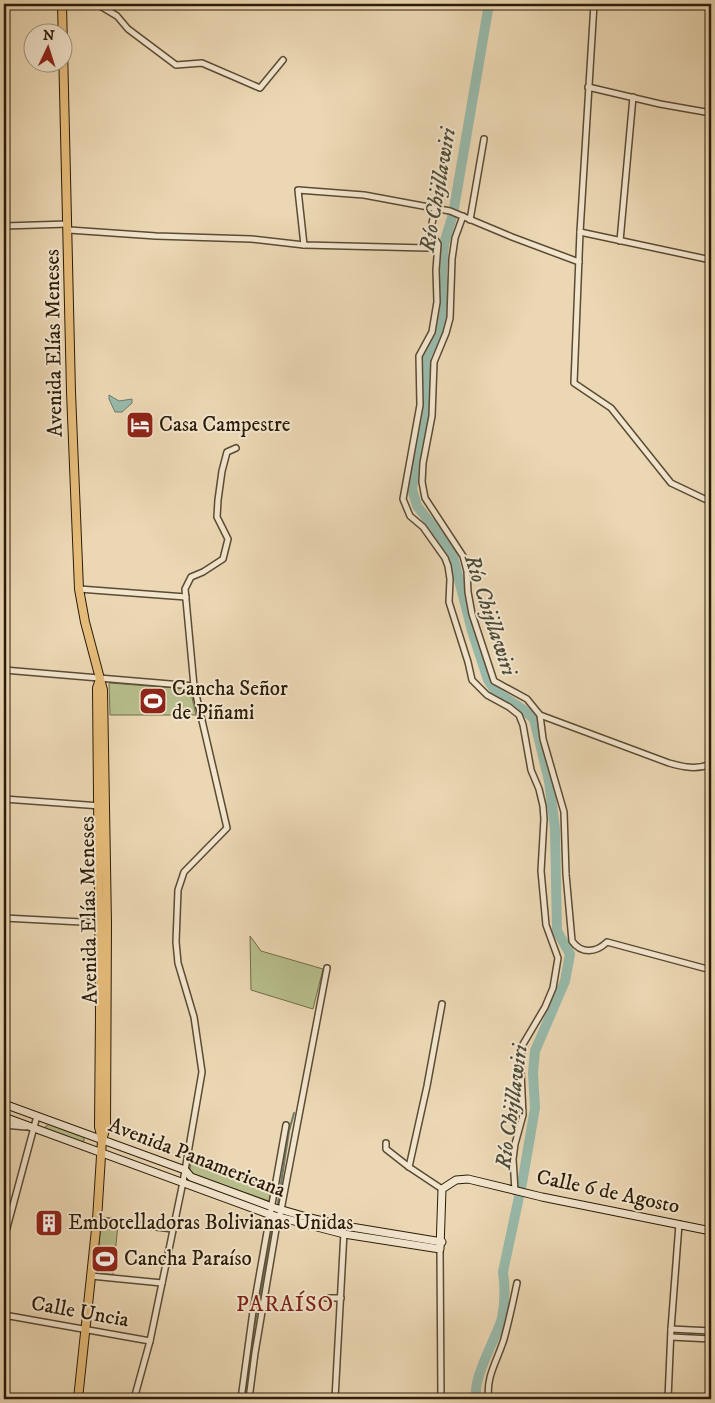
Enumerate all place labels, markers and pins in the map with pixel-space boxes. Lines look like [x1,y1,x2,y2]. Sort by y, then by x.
hotel icon: Casa Campestre [125,410,155,440]
place label: Casa Campestre [159,412,291,438]
place label: Cancha Señor de Piñami [172,676,288,726]
sports icon: Cancha Señor de Piñami [138,686,168,716]
building icon: Embotelladoras Bolivianas Unidas [34,1208,64,1238]
place label: Embotelladoras Bolivianas Unidas [68,1210,353,1236]
sports icon: Cancha Paraíso [90,1244,120,1274]
place label: Cancha Paraíso [124,1246,252,1272]

